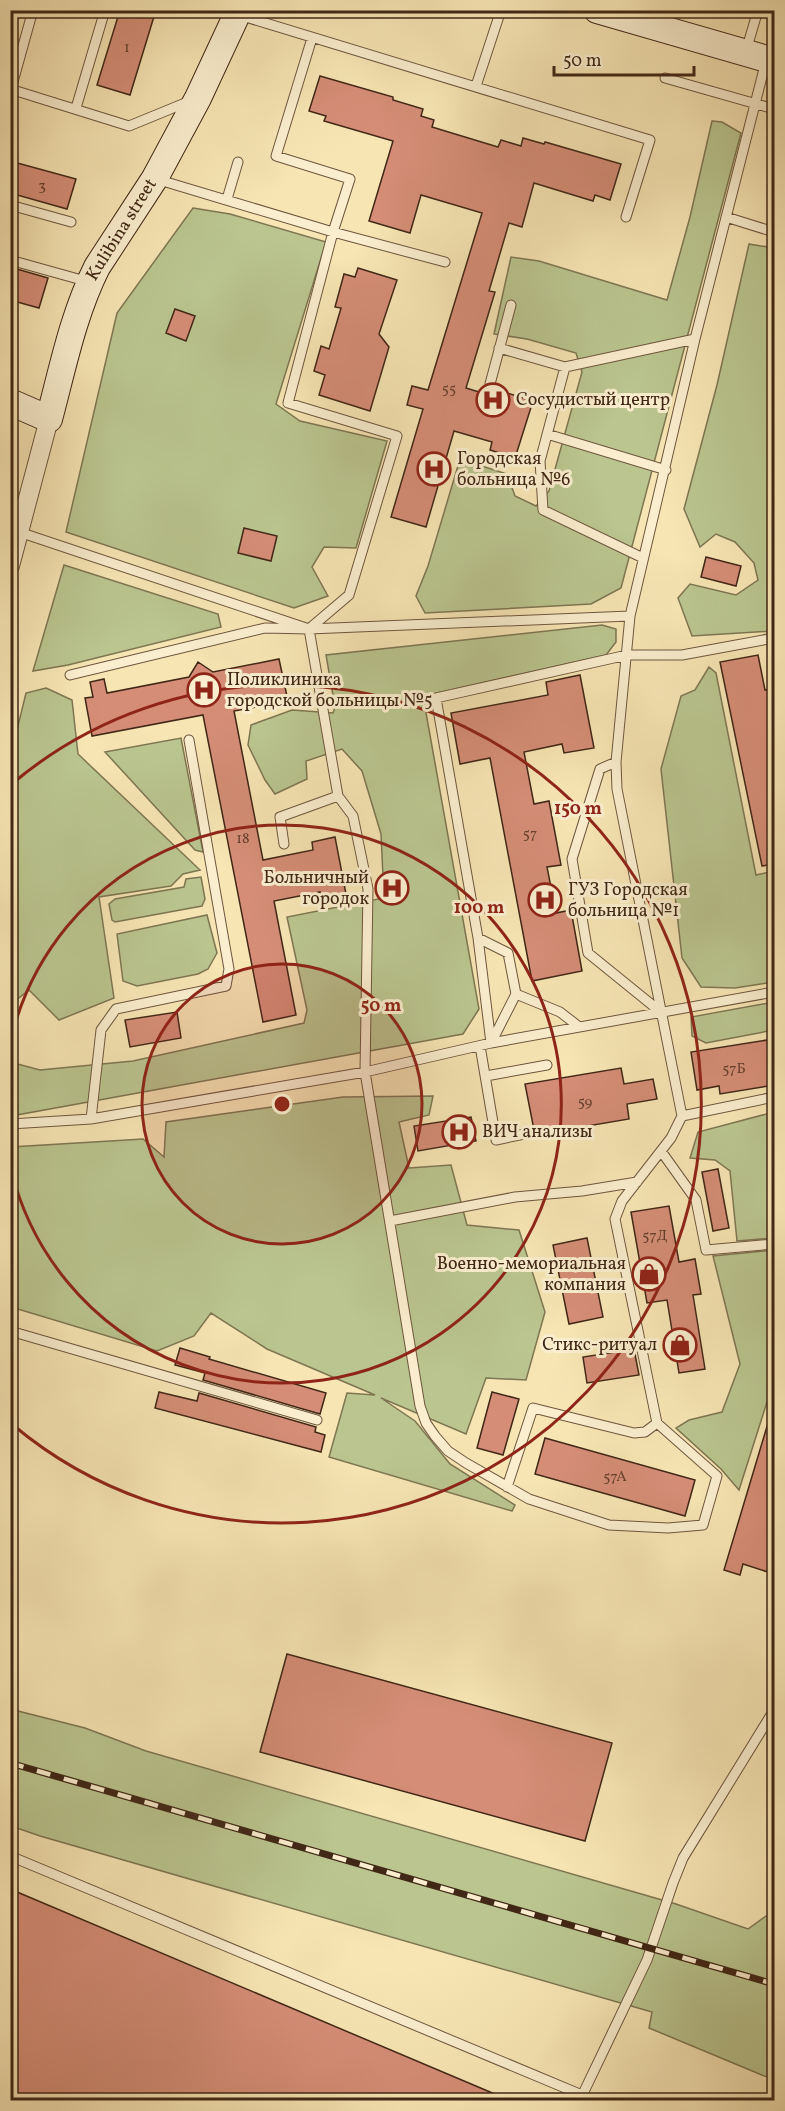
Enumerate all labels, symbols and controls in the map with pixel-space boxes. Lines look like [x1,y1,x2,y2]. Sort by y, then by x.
house number: 1 [124,38,130,59]
scale bar [554,39,694,77]
text: 50 m [563,49,602,74]
street label: Kulibina street [80,174,164,286]
house number: 3 [38,176,46,197]
house number: 55 [442,379,456,400]
hospital icon: Сосудистый центр [475,382,511,418]
place label: Сосудистый центр [516,388,670,413]
place label: Городская больница №6 [457,447,570,493]
hospital icon: Городская больница №6 [416,451,452,487]
place label: Поликлиника городской больницы №5 [227,668,433,714]
hospital icon: Поликлиника городской больницы №5 [186,672,222,708]
text: 150 m [554,797,602,822]
house number: 57 [523,824,537,845]
house number: 18 [236,829,250,850]
place label: Больничный городок [264,866,369,912]
hospital icon: Больничный городок [374,870,410,906]
place label: ГУЗ Городская больница №1 [568,878,688,924]
hospital icon: ГУЗ Городская больница №1 [527,882,563,918]
text: 100 m [454,896,504,921]
text: 50 m [361,994,401,1019]
house number: 57Б [722,1059,746,1080]
house number: 59 [578,1092,593,1113]
centre of rings [272,1094,292,1114]
hospital icon: ВИЧ анализы [441,1114,477,1150]
place label: ВИЧ анализы [482,1120,593,1145]
house number: 57Д [642,1226,668,1247]
place label: Военно-мемориальная компания [437,1252,626,1298]
shop icon: Военно-мемориальная компания [631,1256,667,1292]
shop icon: Стикс-ритуал [662,1327,698,1363]
place label: Стикс-ритуал [542,1333,657,1358]
house number: 57А [603,1467,627,1488]

